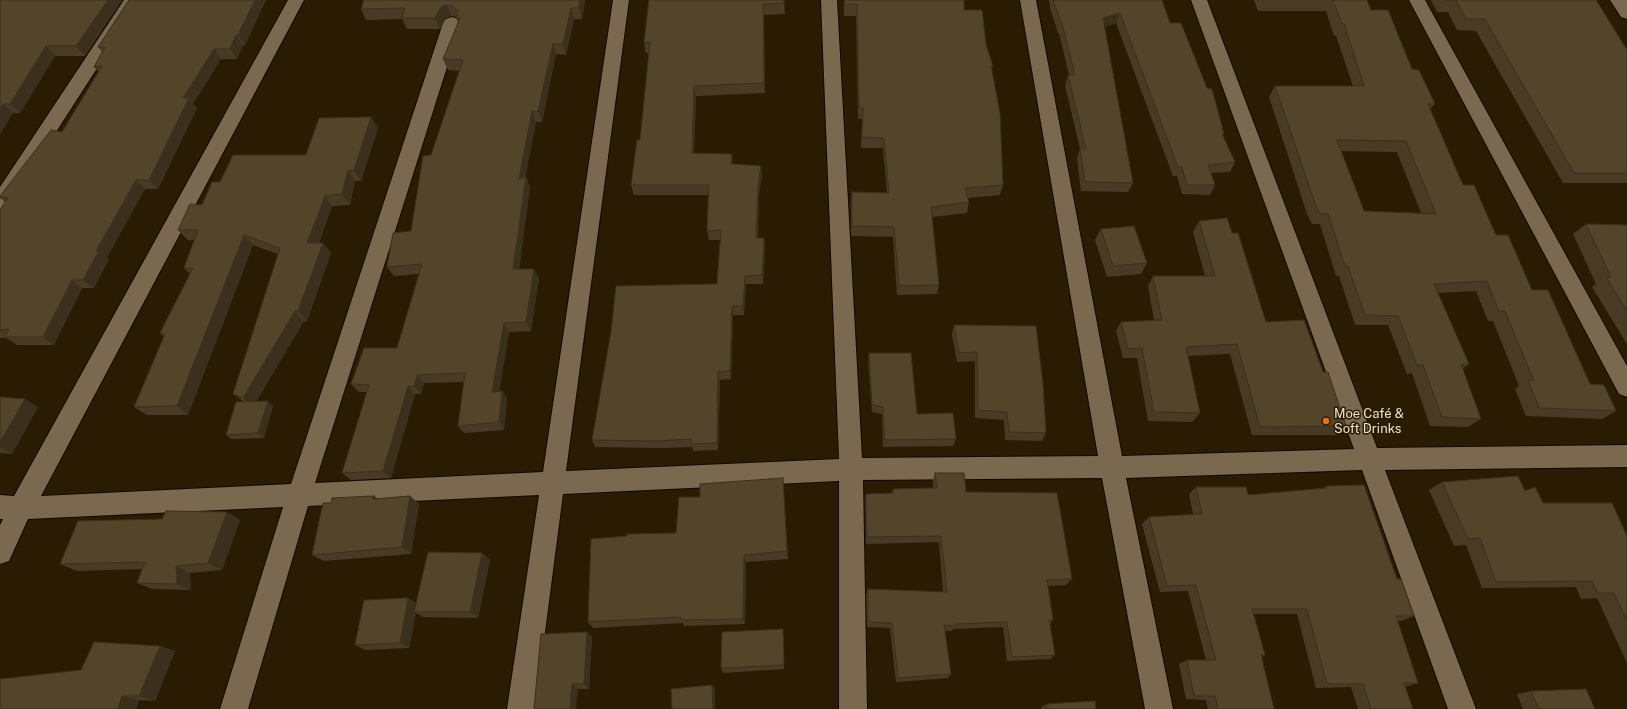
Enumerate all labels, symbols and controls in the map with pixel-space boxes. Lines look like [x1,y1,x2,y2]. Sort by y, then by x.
place label: Moe Café & Soft Drinks [1334,406,1404,437]
marker: Moe Café & Soft Drinks [1321,416,1331,426]

